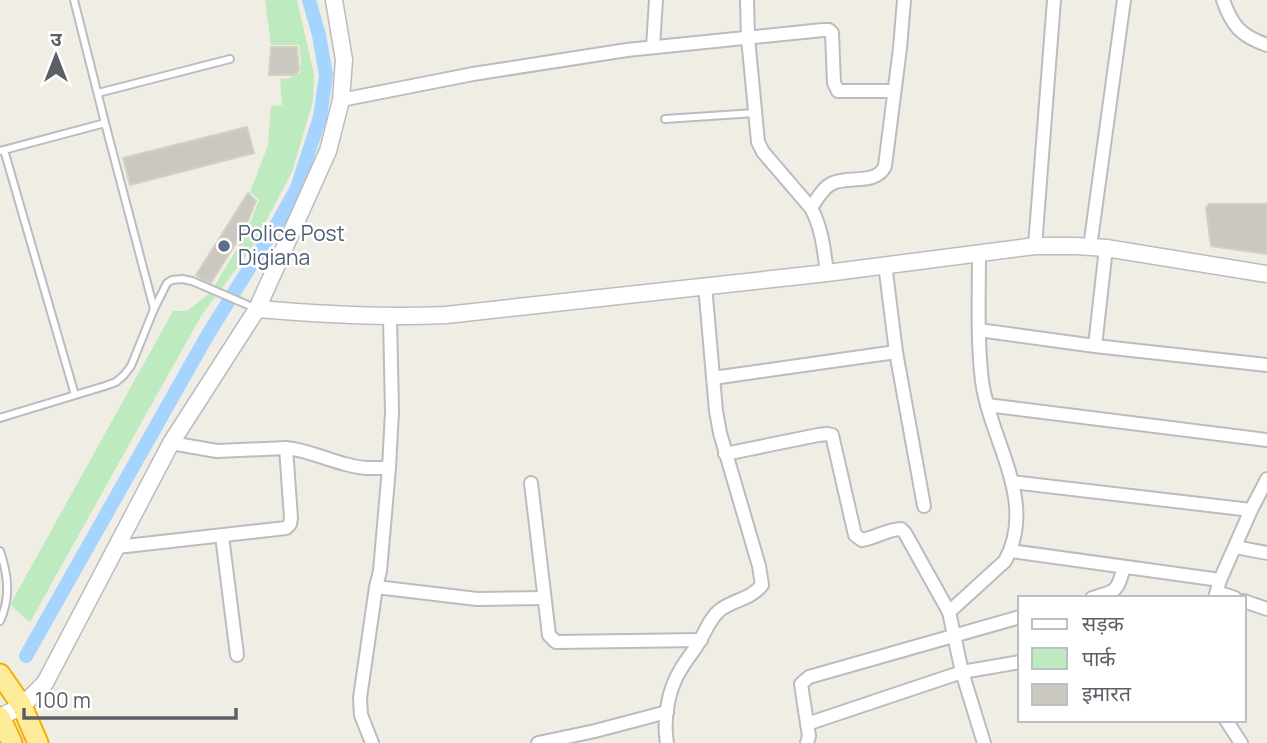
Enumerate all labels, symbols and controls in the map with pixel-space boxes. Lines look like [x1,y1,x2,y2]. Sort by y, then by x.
north arrow [21,21,91,91]
text: उ [50,26,62,52]
place label: Police Post Digiana [238,219,345,271]
marker: Police Post Digiana [216,238,232,254]
legend [1018,596,1246,722]
text: सड़क [1082,609,1124,637]
text: पार्क [1082,644,1116,672]
scale bar [24,676,236,720]
text: इमारत [1082,679,1132,707]
text: 100 m [35,686,91,714]

